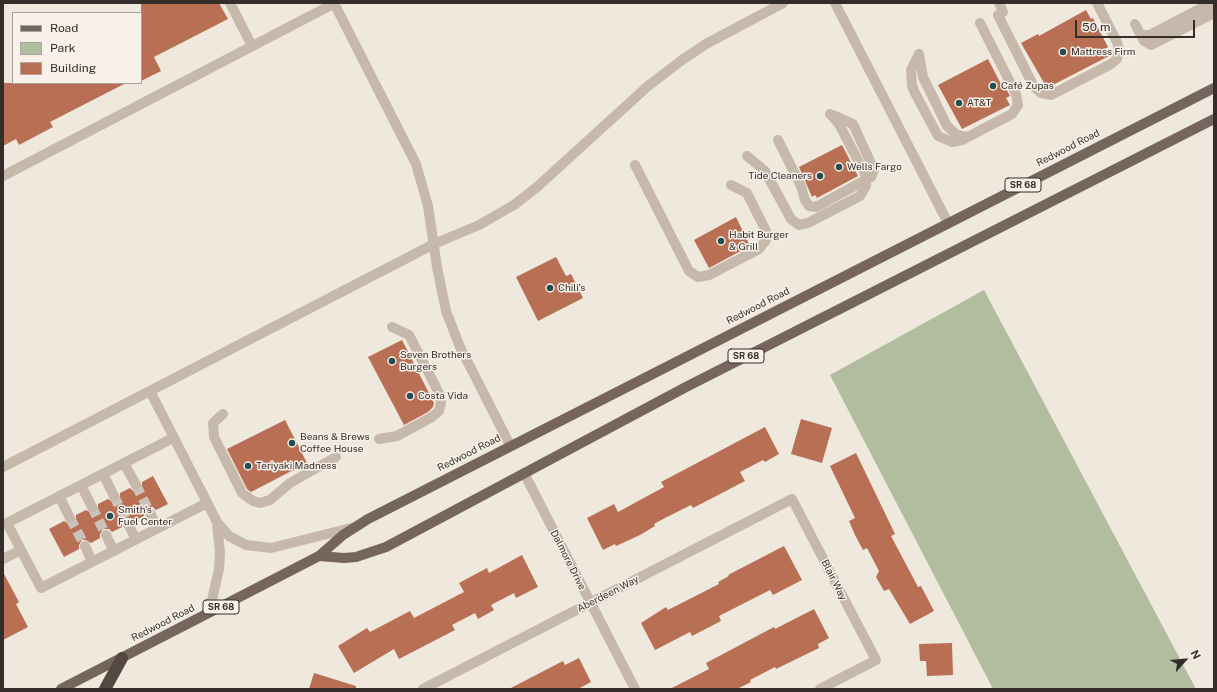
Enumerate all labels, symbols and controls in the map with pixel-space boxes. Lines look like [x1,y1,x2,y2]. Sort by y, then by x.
legend [12,12,142,84]
scale bar [1077,12,1197,38]
text: 50 m [1082,20,1110,34]
text: Road [50,21,78,35]
text: Park [50,41,76,55]
place label: Mattress Firm [1071,46,1135,58]
marker: Mattress Firm [1058,47,1068,57]
text: Building [50,61,96,75]
place label: Café Zupas [1001,80,1054,92]
marker: Café Zupas [988,81,998,91]
place label: AT&T [967,97,992,109]
marker: AT&T [954,98,964,108]
street label: Redwood Road [1034,127,1102,169]
place label: Wells Fargo [847,161,902,173]
marker: Wells Fargo [834,162,844,172]
place label: Tide Cleaners [748,170,812,182]
marker: Tide Cleaners [815,171,825,181]
road number: SR 68 [1005,178,1041,192]
place label: Habit Burger & Grill [729,229,789,252]
marker: Habit Burger & Grill [716,236,726,246]
place label: Chili's [558,282,585,294]
marker: Chili's [545,283,555,293]
street label: Redwood Road [724,285,792,327]
place label: Seven Brothers Burgers [400,349,471,372]
road number: SR 68 [728,349,764,363]
marker: Seven Brothers Burgers [387,356,397,366]
place label: Costa Vida [418,390,468,402]
marker: Costa Vida [405,391,415,401]
place label: Beans & Brews Coffee House [300,431,369,454]
street label: Redwood Road [435,432,503,474]
marker: Beans & Brews Coffee House [287,438,297,448]
place label: Teriyaki Madness [256,460,336,472]
marker: Teriyaki Madness [243,461,253,471]
place label: Smith's Fuel Center [118,504,172,528]
marker: Smith's Fuel Center [105,511,115,521]
street label: Dalmore Drive [548,528,588,592]
street label: Blair Way [819,558,849,602]
street label: Aberdeen Way [575,573,641,615]
road number: SR 68 [203,600,239,614]
street label: Redwood Road [129,602,197,644]
north arrow [1165,640,1205,680]
text: N [1188,648,1203,661]

